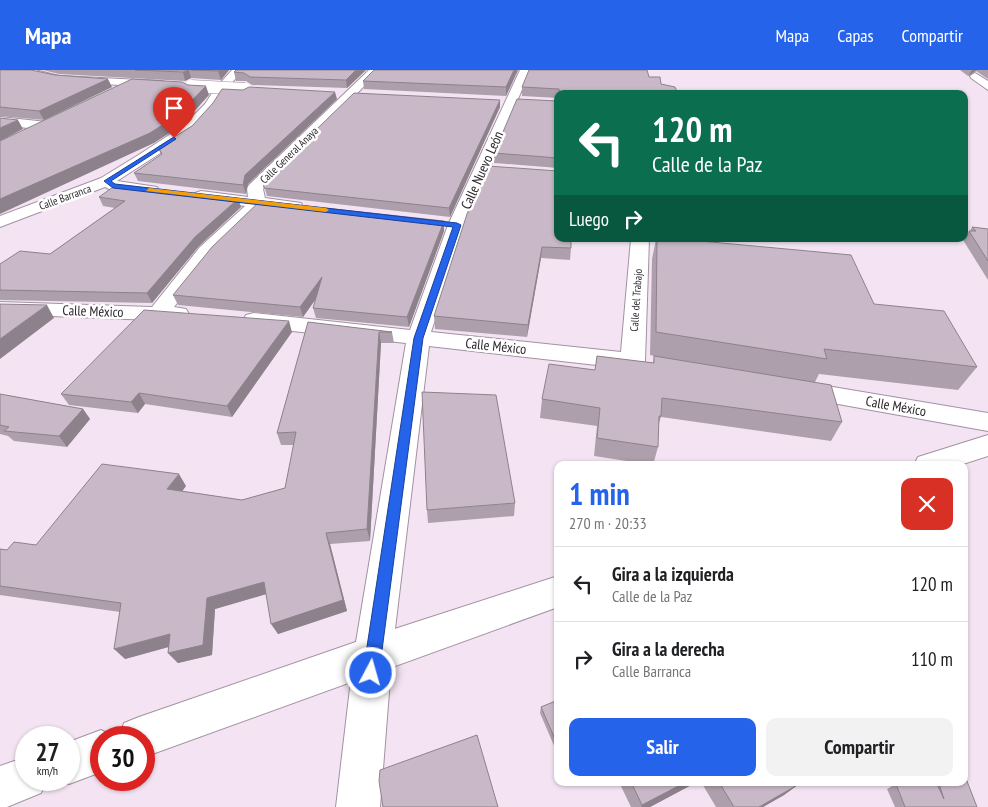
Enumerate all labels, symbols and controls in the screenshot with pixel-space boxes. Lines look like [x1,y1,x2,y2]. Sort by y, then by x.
text: Mapa [25,20,72,51]
text: Mapa [776,24,809,47]
text: Capas [837,24,874,47]
text: Compartir [902,24,963,47]
pin [153,87,195,138]
icon: arrive [160,94,188,122]
text: 120 m [652,106,733,152]
icon: left [569,110,634,175]
street label: Calle General Anaya [257,124,321,186]
street label: Calle Nuevo León [457,128,507,212]
text: Calle de la Paz [652,150,763,178]
street label: Calle Barranca [37,181,93,213]
icon: right [619,205,647,233]
text: Luego [569,207,609,231]
street label: Calle del Trabajo [627,268,645,332]
street label: Calle México [62,301,124,321]
street label: Calle México [465,334,527,358]
street label: Calle México [864,392,928,420]
text: 1 min [569,474,630,513]
button: close [901,478,953,530]
text: 270 m · 20:33 [569,513,647,533]
text: Gira a la izquierda [612,562,734,586]
icon: left [569,570,597,598]
text: 120 m [911,572,953,596]
text: Calle de la Paz [612,586,692,606]
text: Gira a la derecha [612,637,725,661]
icon: right [569,645,597,673]
position arrow [344,646,396,698]
text: 110 m [911,647,953,671]
text: Calle Barranca [612,661,691,681]
button: Salir [569,718,756,776]
button: Compartir [766,718,953,776]
speed limit sign: 30 [90,726,155,791]
text: 27 [36,736,59,768]
text: km/h [37,763,58,778]

